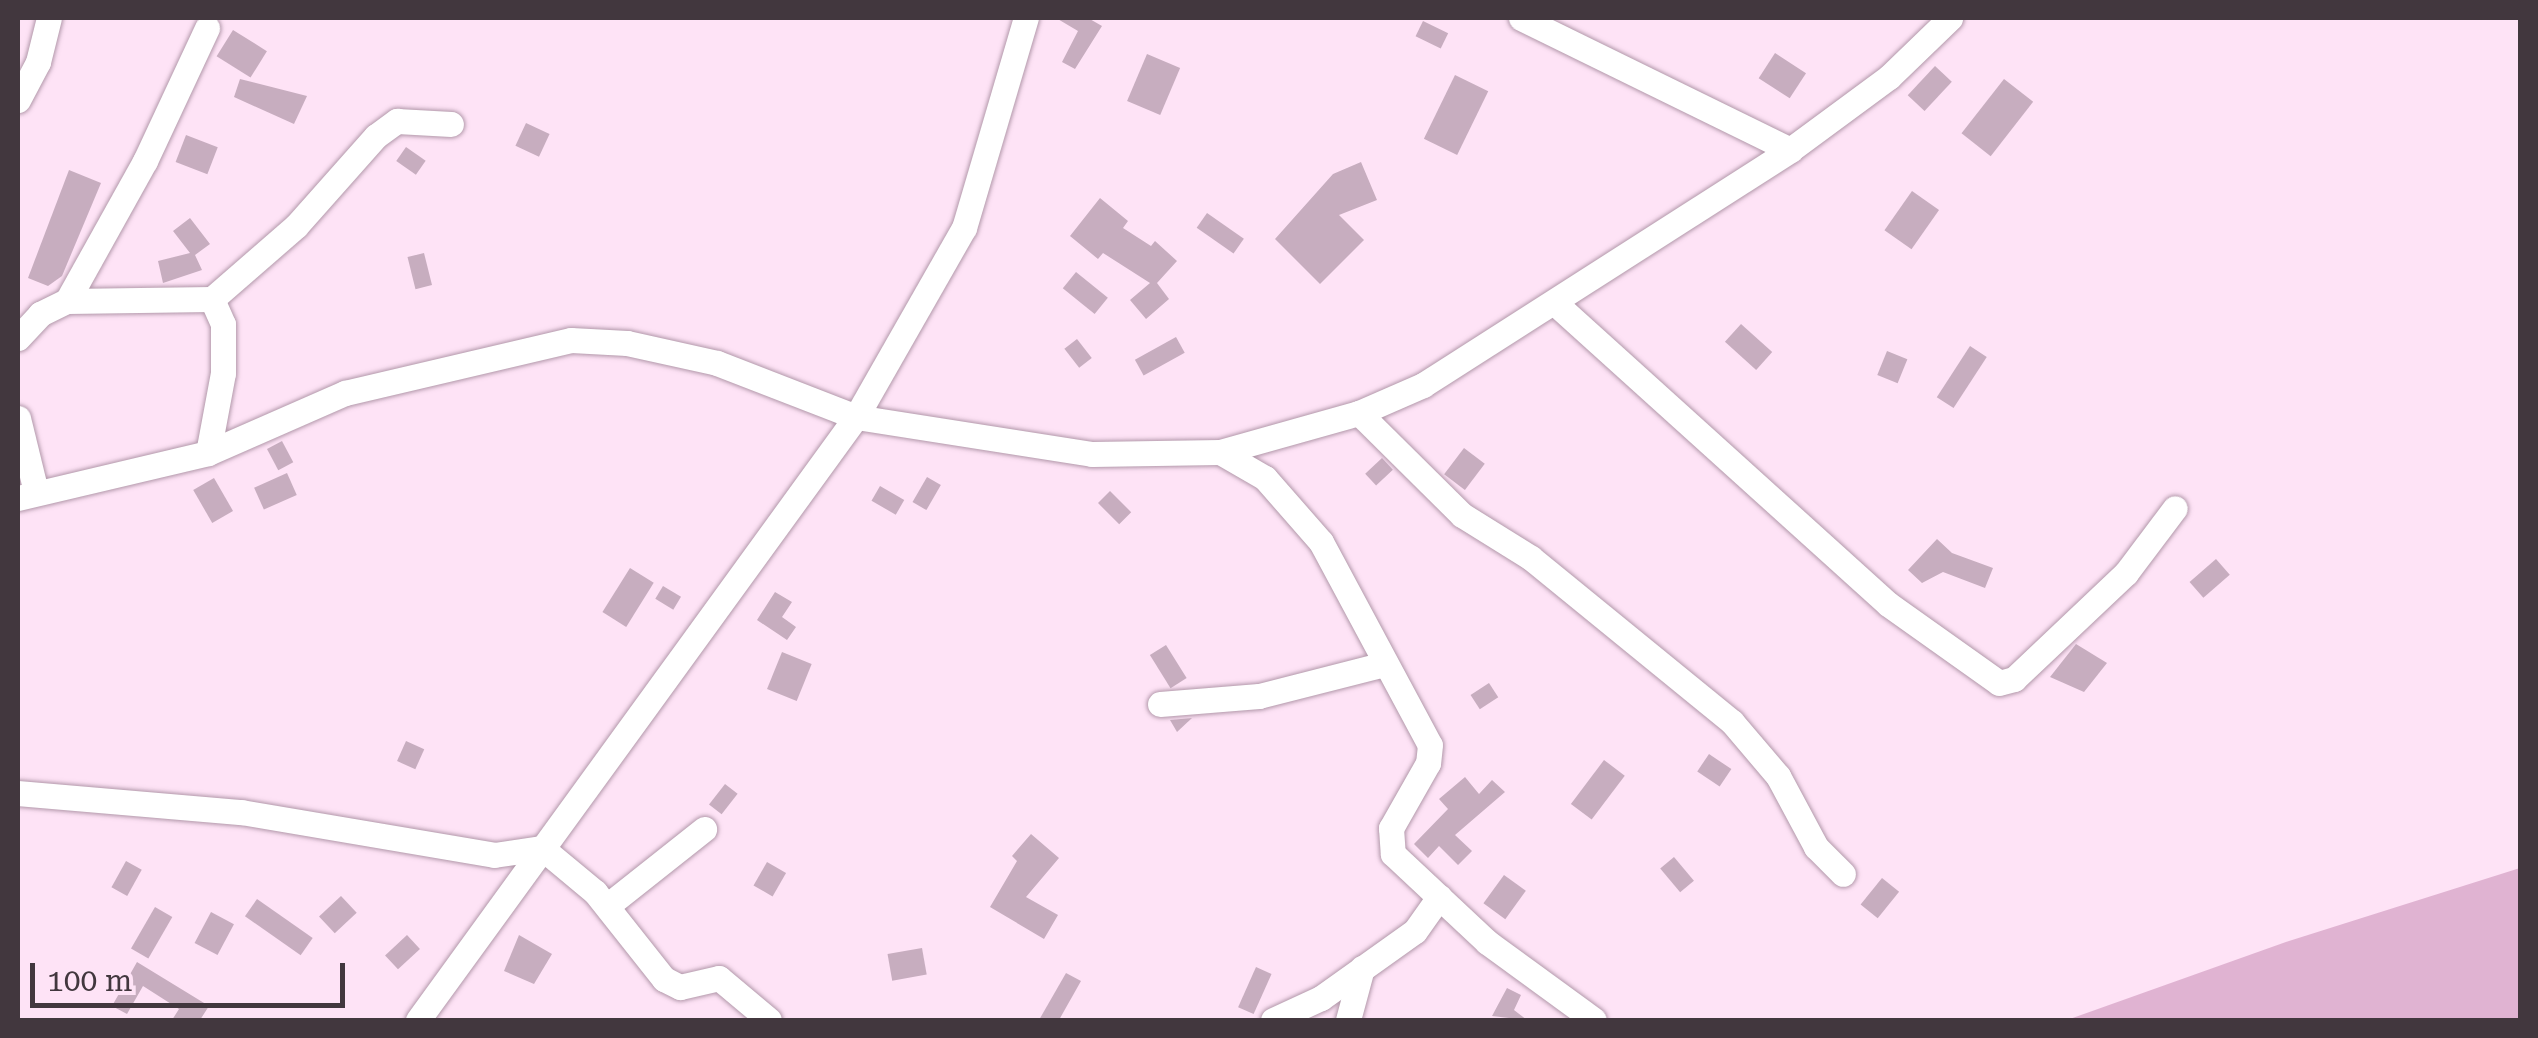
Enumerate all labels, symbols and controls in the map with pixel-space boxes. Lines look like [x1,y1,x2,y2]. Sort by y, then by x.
scale bar [35,943,350,1005]
text: 100 m [47,963,132,998]

